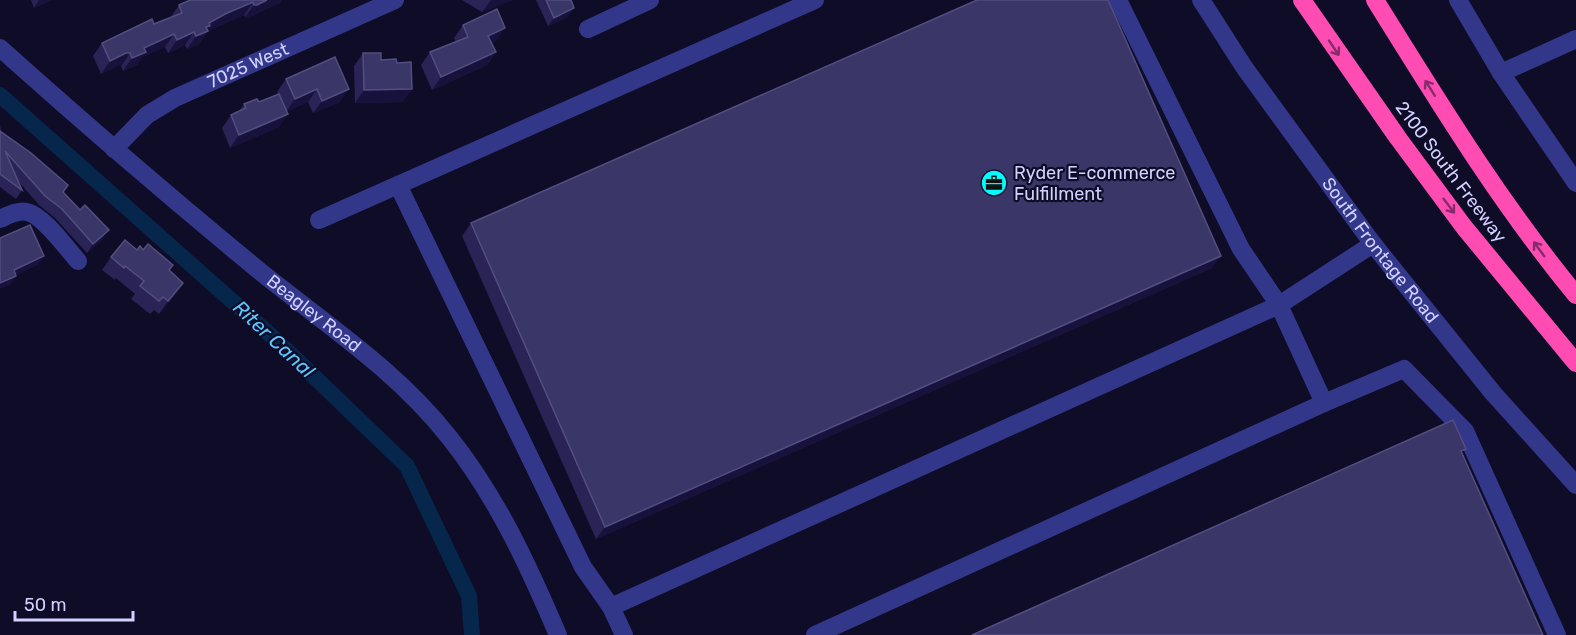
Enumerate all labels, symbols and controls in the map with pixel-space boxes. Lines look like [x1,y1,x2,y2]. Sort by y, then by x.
street label: 7025 West [204,38,292,93]
one-way arrow [1328,40,1340,56]
one-way arrow [1424,80,1436,97]
street label: 2100 South Freeway [1391,97,1511,247]
place label: Ryder E-commerce Fulfillment [1014,162,1175,205]
office icon: Ryder E-commerce Fulfillment [979,168,1009,198]
street label: South Frontage Road [1317,173,1443,327]
one-way arrow [1443,198,1455,214]
one-way arrow [1533,242,1546,258]
street label: Beagley Road [262,270,365,357]
water label: Riter Canal [228,295,321,384]
scale bar [15,584,134,622]
text: 50 m [24,594,67,616]

